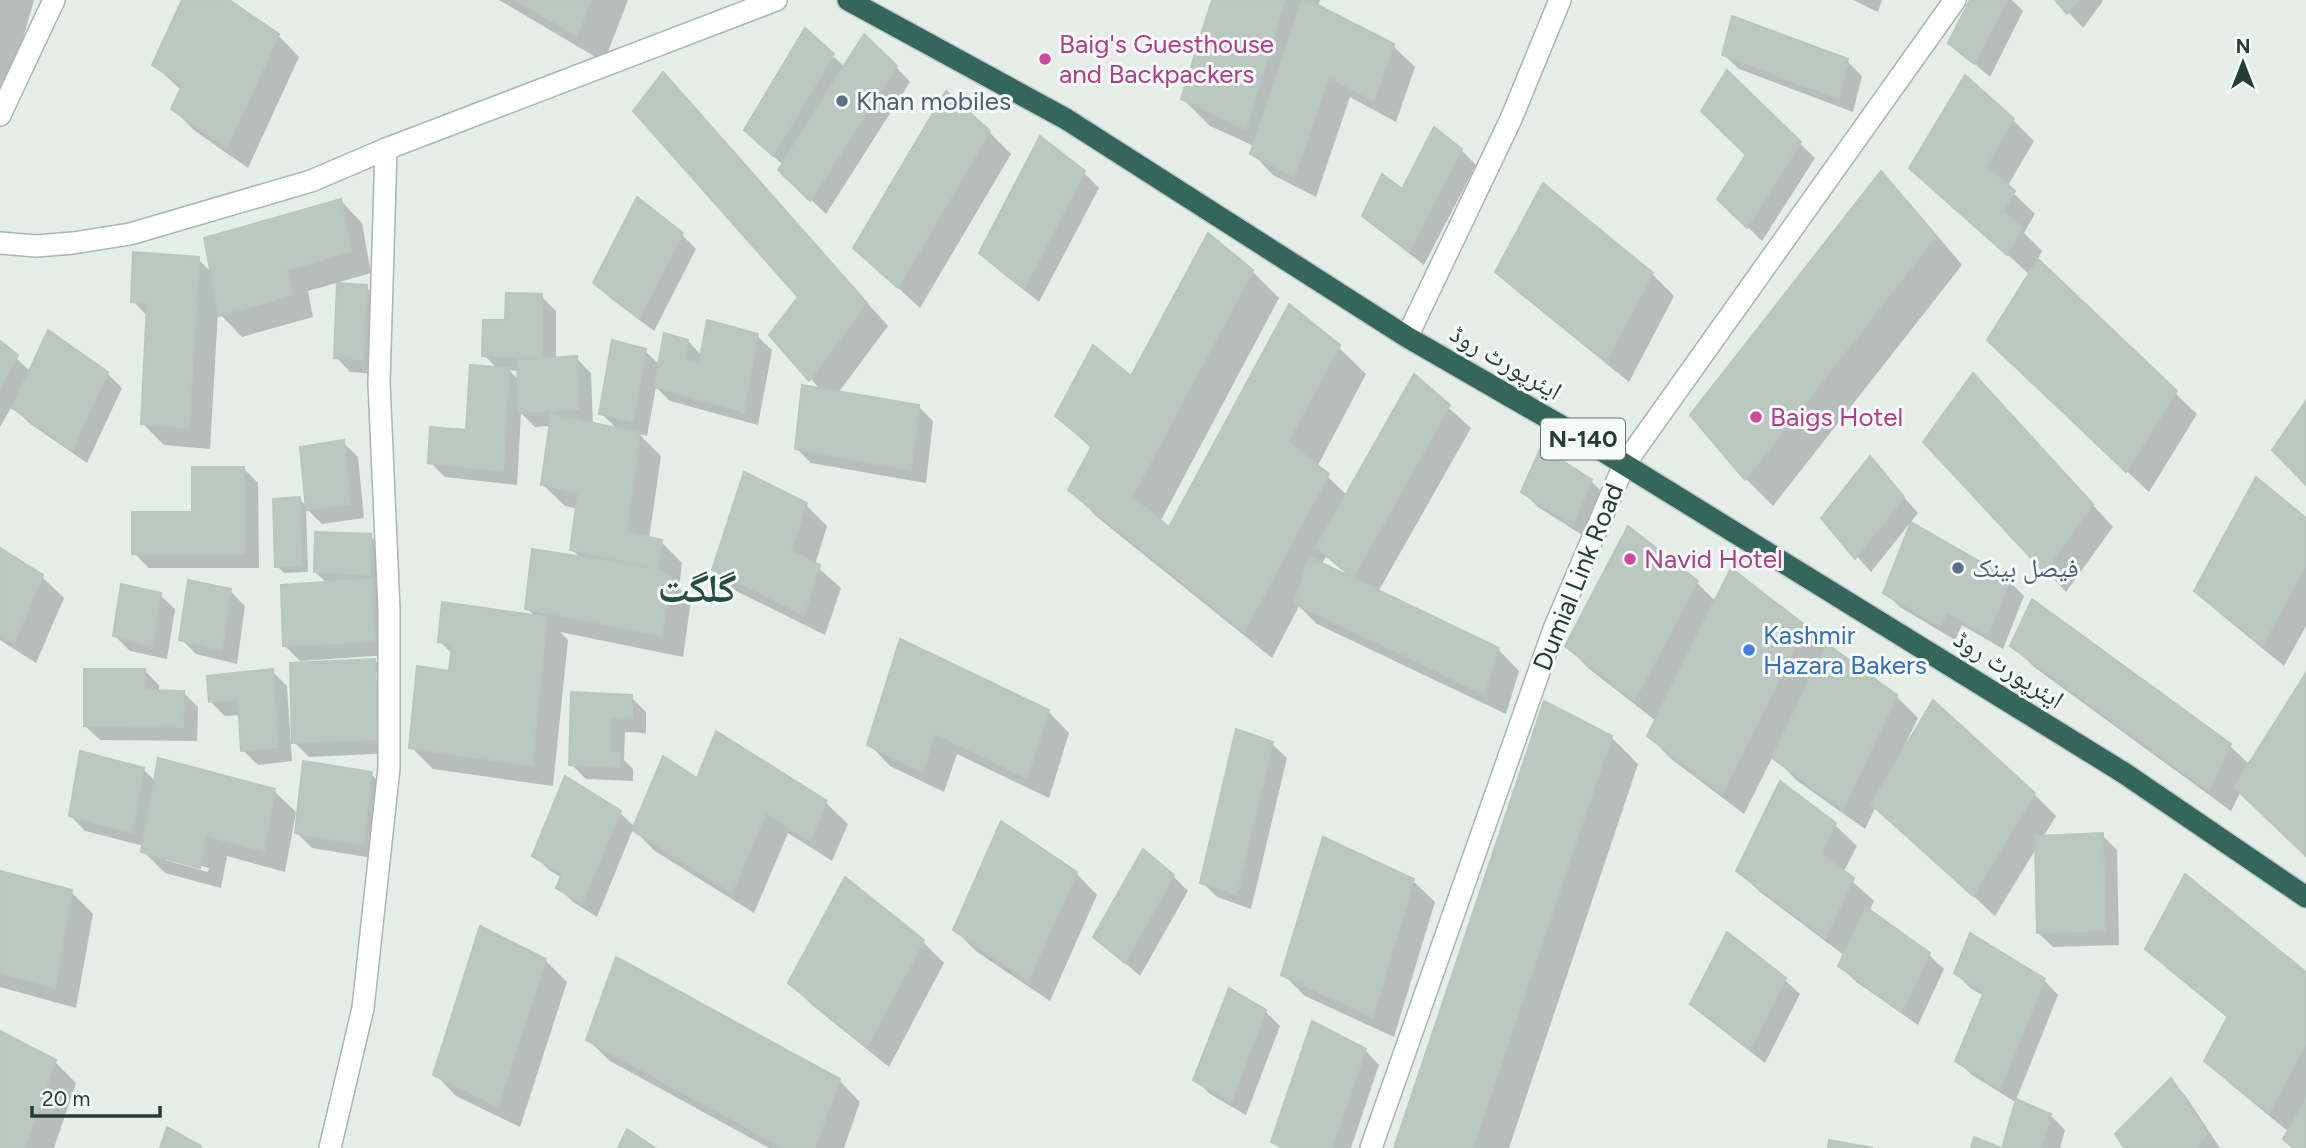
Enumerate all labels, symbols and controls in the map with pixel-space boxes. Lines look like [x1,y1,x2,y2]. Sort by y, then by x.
place label: Baig's Guesthouse and Backpackers [1059,28,1274,90]
north arrow [2208,28,2278,98]
text: N [2236,35,2250,58]
marker: Baig's Guesthouse and Backpackers [1037,51,1053,67]
place label: Khan mobiles [856,85,1011,117]
marker: Khan mobiles [834,93,850,109]
street label: ایئرپورٹ روڈ [1444,317,1568,407]
place label: Baigs Hotel [1770,401,1903,433]
marker: Baigs Hotel [1748,409,1764,425]
road number: N-140 [1541,418,1625,460]
street label: Dumial Link Road [1526,479,1630,675]
place label: Navid Hotel [1644,543,1783,575]
marker: Navid Hotel [1622,551,1638,567]
place label: فیصل بینک [1972,552,2079,584]
marker: فیصل بینک [1950,560,1966,576]
district label: گلگت [658,564,736,612]
place label: Kashmir Hazara Bakers [1763,619,1927,681]
street label: ایئرپورٹ روڈ [1948,623,2070,716]
marker: Kashmir Hazara Bakers [1741,642,1757,658]
scale bar [32,1074,159,1118]
text: 20 m [42,1086,90,1111]

